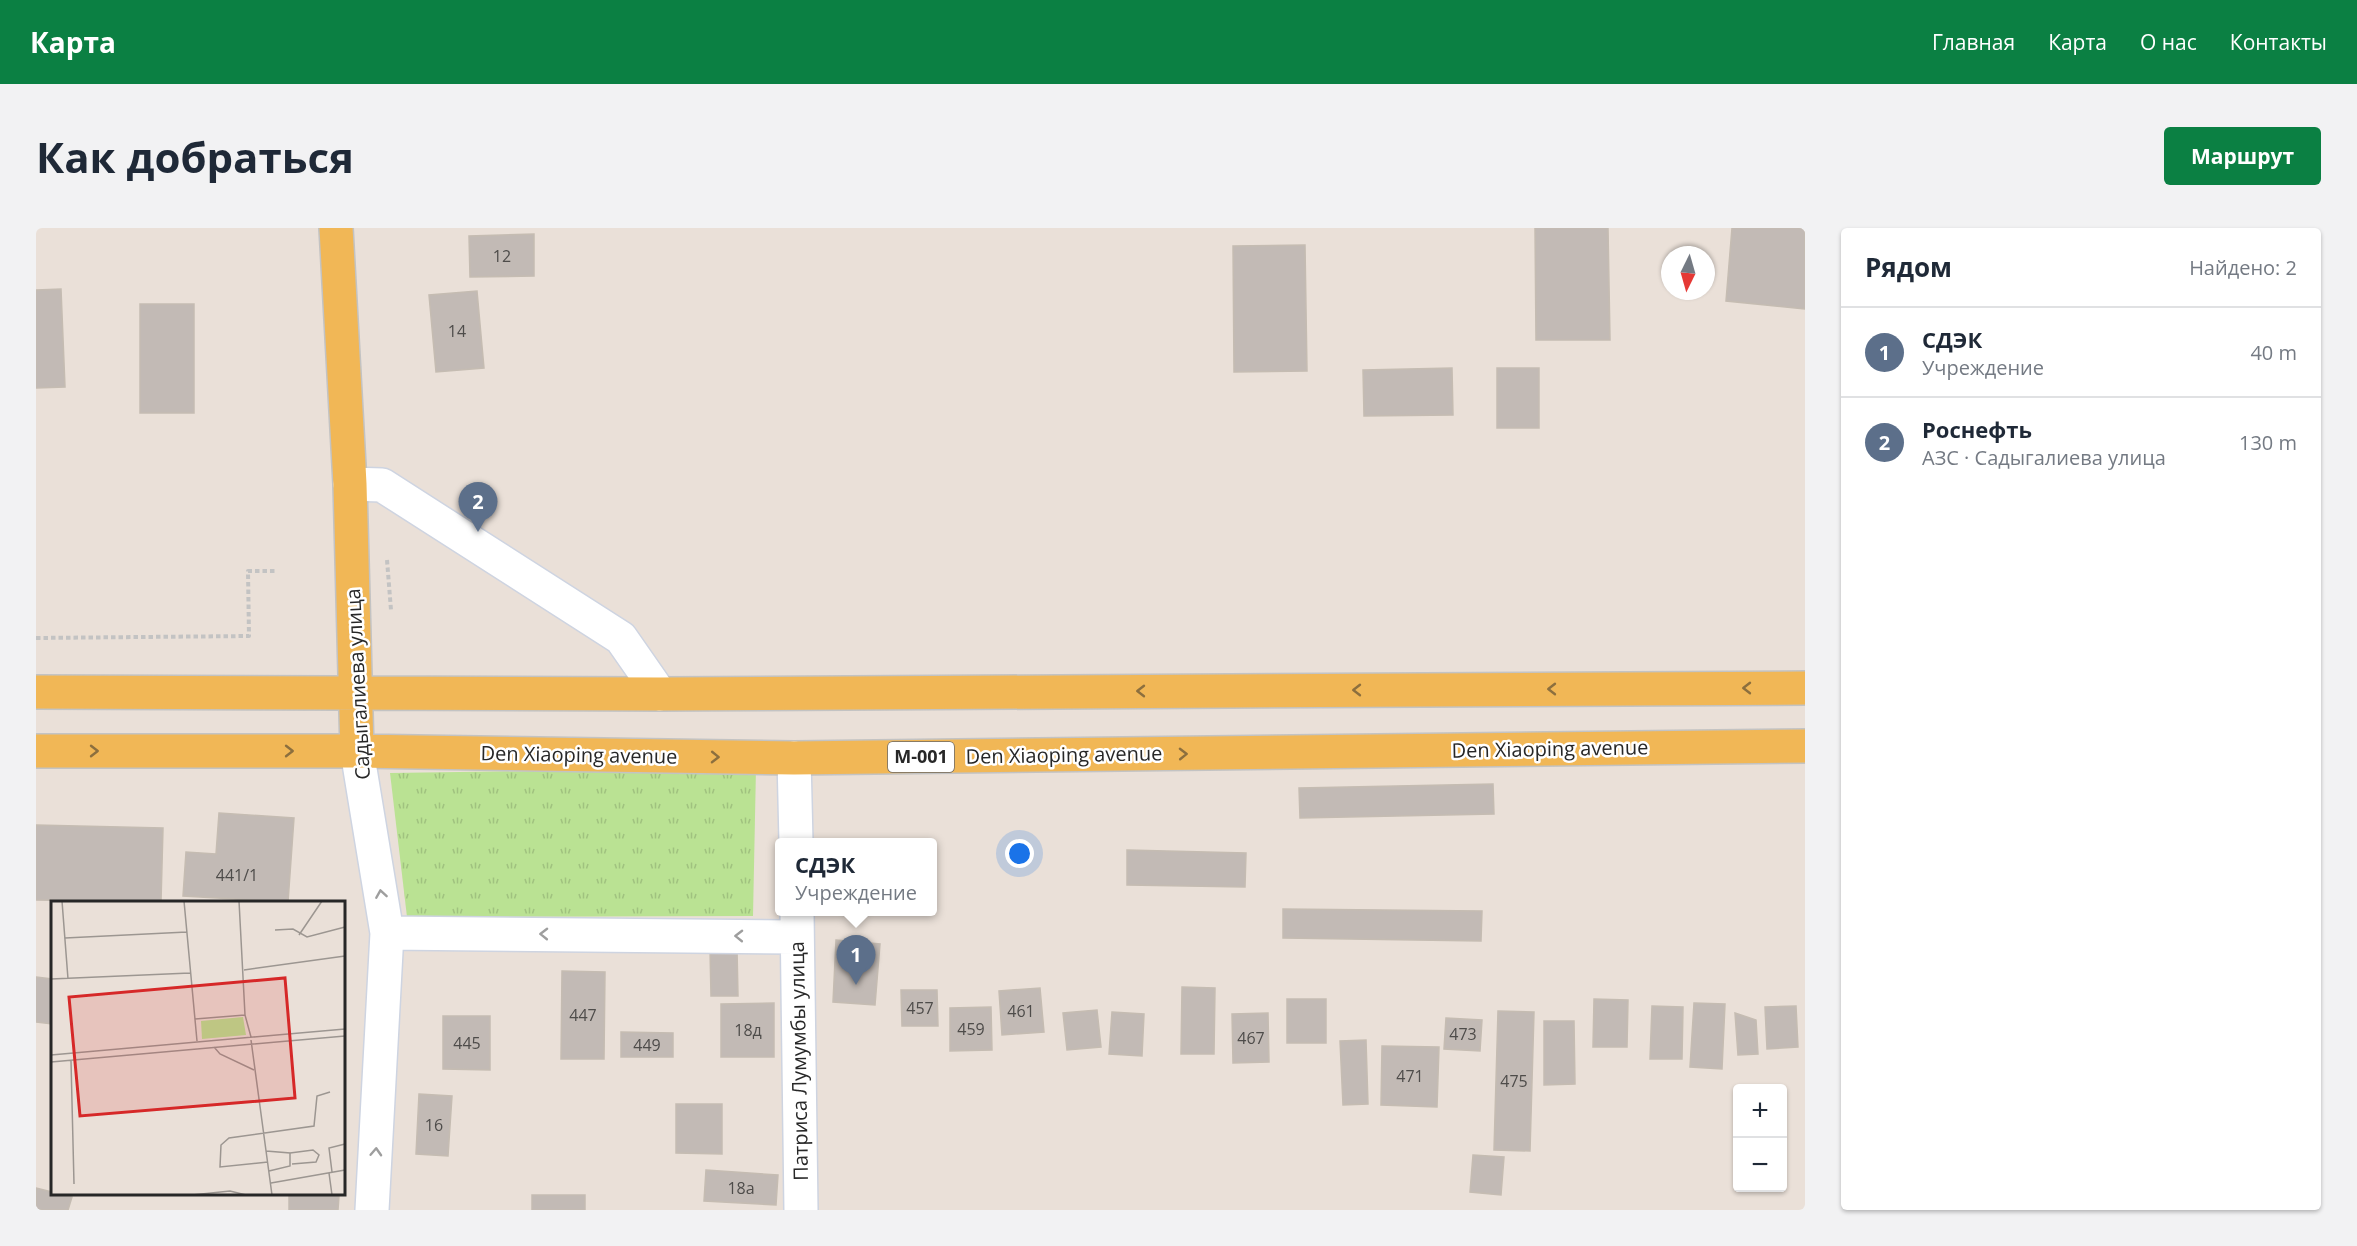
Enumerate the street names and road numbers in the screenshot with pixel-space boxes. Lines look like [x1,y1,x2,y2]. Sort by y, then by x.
street label: Садыгалиева улица [339,588,376,780]
street label: Den Xiaoping avenue [1451,733,1649,764]
street label: Den Xiaoping avenue [480,739,678,770]
street label: Den Xiaoping avenue [965,739,1163,770]
road number: M-001 [888,742,954,772]
street label: Патриса Лумумбы улица [783,941,814,1181]

